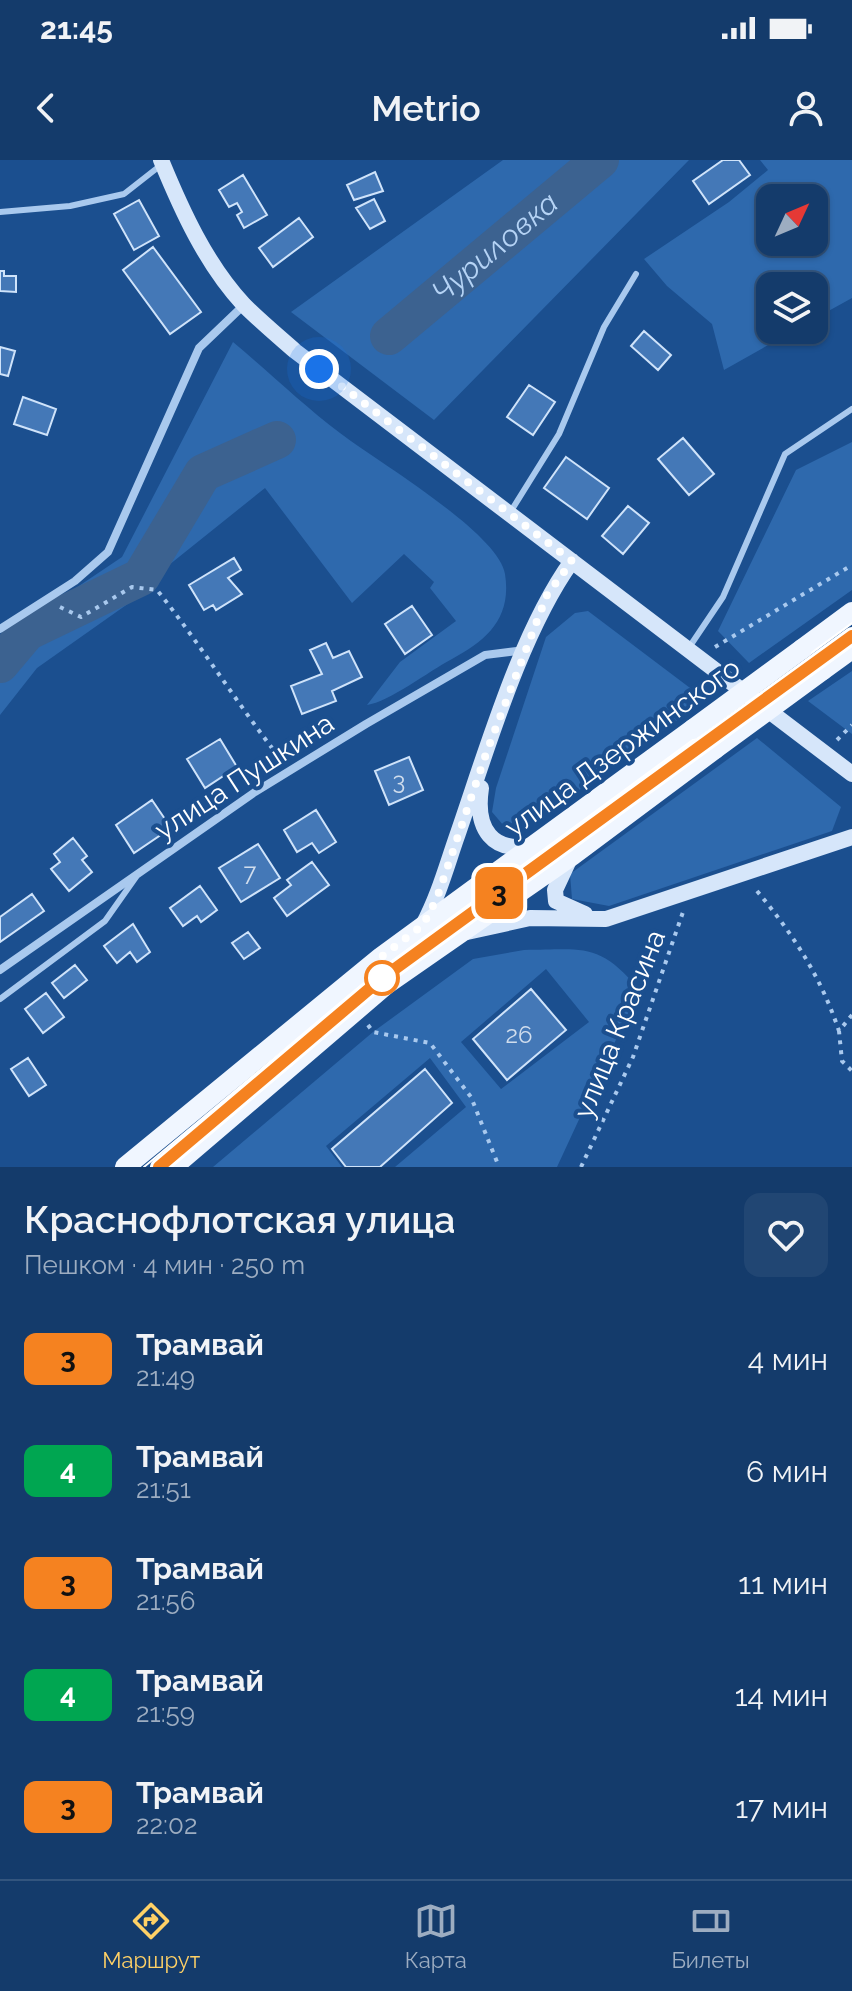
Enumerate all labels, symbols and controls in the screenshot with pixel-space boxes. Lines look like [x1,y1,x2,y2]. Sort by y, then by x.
text: 21:45 [40,11,113,46]
icon: back [24,86,68,130]
icon: person [784,86,828,130]
text: Metrio [371,87,481,129]
north arrow [756,184,828,256]
map controls [756,184,828,344]
water label: Чуриловка [425,185,565,310]
button: layers [756,272,828,344]
your location [299,349,339,389]
street label: улица Дзержинского [498,651,746,844]
street label: улица Пушкина [149,706,340,847]
house number: 3 [393,766,405,795]
house number: 7 [244,858,257,887]
line badge: 3 [473,867,525,919]
text: 3 [491,876,507,909]
street label: улица Красина [567,925,672,1123]
unlabelled marker [365,961,399,995]
house number: 26 [506,1020,532,1049]
button: heart [744,1193,828,1277]
text: Краснофлотская улица [24,1197,455,1242]
text: Пешком · 4 мин · 250 m [24,1250,305,1280]
text: Трамвай [136,1327,264,1362]
text: 3 [60,1342,76,1375]
text: 4 мин [748,1342,828,1377]
text: 21:49 [136,1362,195,1392]
text: Трамвай [136,1439,264,1474]
text: 4 [60,1454,76,1487]
text: 6 мин [746,1454,828,1489]
text: 21:51 [136,1474,191,1504]
text: Трамвай [136,1551,264,1586]
text: 3 [60,1566,76,1599]
text: 11 мин [738,1566,828,1601]
text: 21:56 [136,1586,195,1616]
text: Трамвай [136,1663,264,1698]
text: 4 [60,1678,76,1711]
text: 14 мин [735,1678,828,1713]
text: 21:59 [136,1698,195,1728]
text: Трамвай [136,1775,264,1810]
text: 3 [60,1790,76,1823]
text: 17 мин [735,1790,828,1825]
text: 22:02 [136,1810,197,1840]
tab: Маршрут [102,1899,200,1973]
tab: Карта [405,1899,467,1973]
tab: Билеты [671,1899,750,1973]

